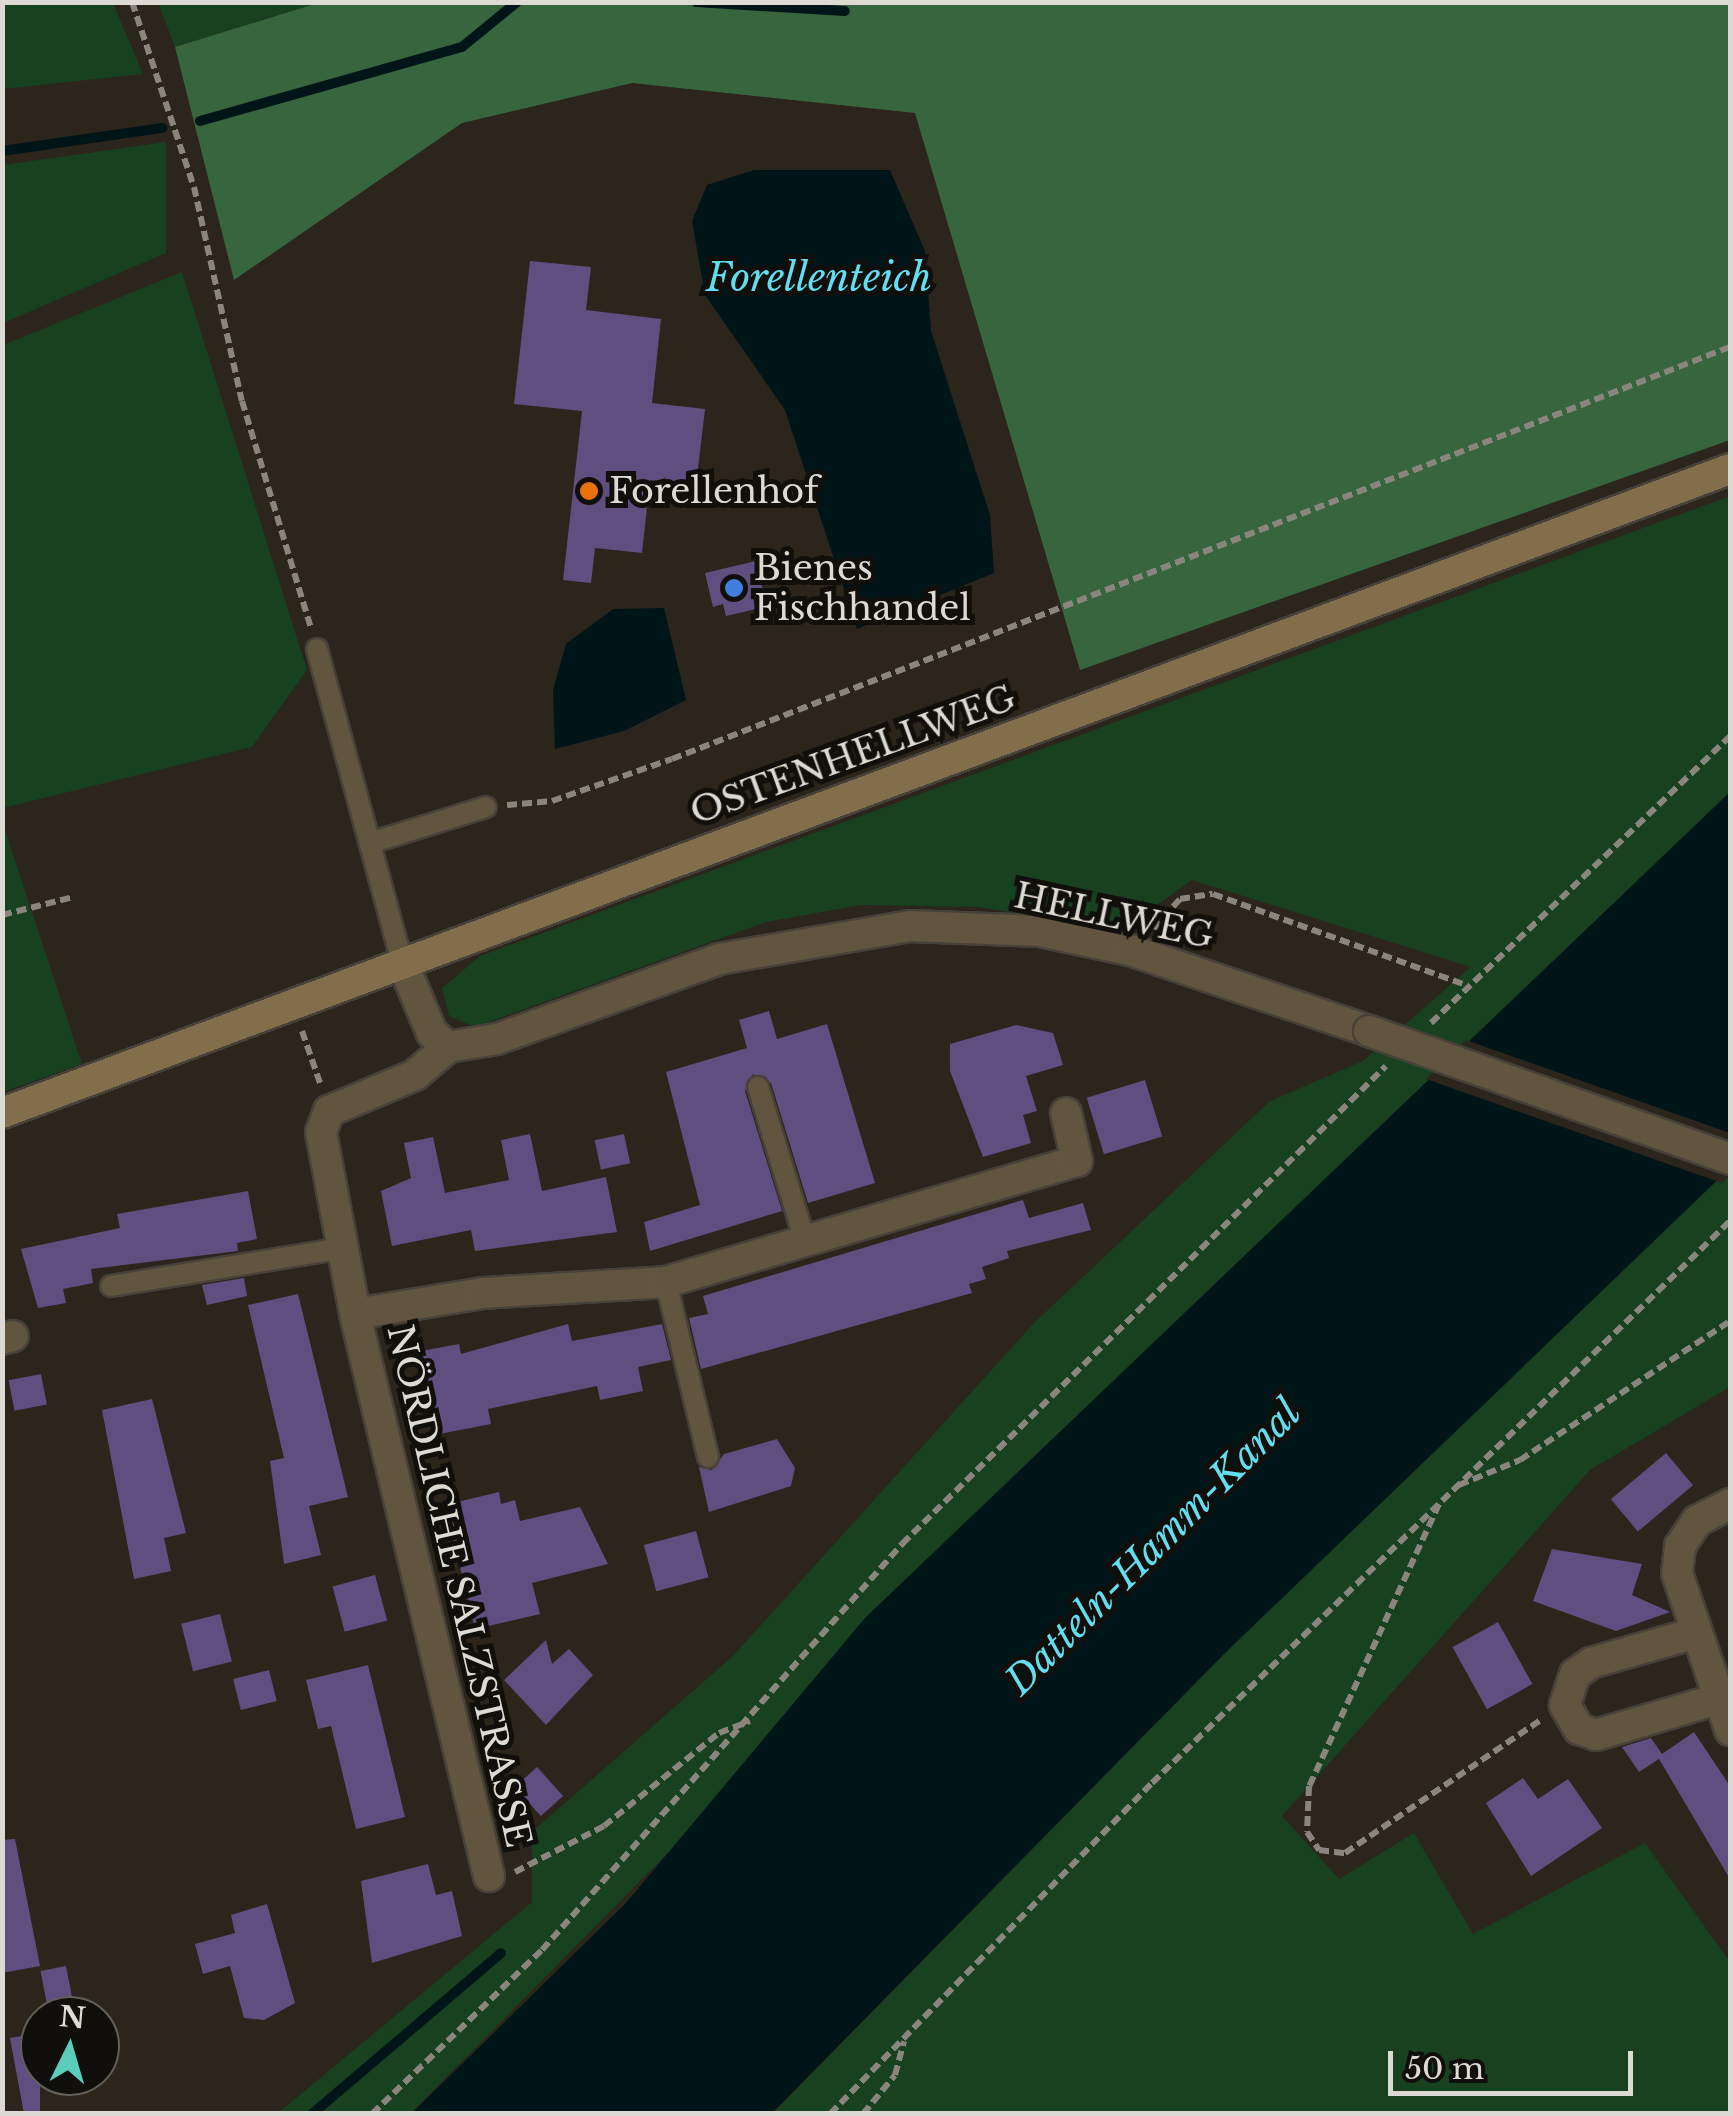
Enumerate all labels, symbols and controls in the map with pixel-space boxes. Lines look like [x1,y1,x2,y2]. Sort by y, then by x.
water label: Forellenteich [706,255,932,301]
place label: Forellenhof [609,470,819,512]
marker: Forellenhof [578,480,600,502]
place label: Bienes Fischhandel [754,547,971,629]
marker: Bienes Fischhandel [723,577,745,599]
street label: OSTENHELLWEG [685,677,1021,833]
street label: HELLWEG [1011,874,1217,958]
street label: NÖRDLICHE SALZSTRASSE [378,1321,540,1851]
water label: Datteln-Hamm-Kanal [996,1390,1310,1704]
north arrow [20,1996,120,2096]
text: N [58,1999,87,2036]
scale bar [1393,2031,1638,2093]
text: 50 m [1405,2050,1484,2087]

